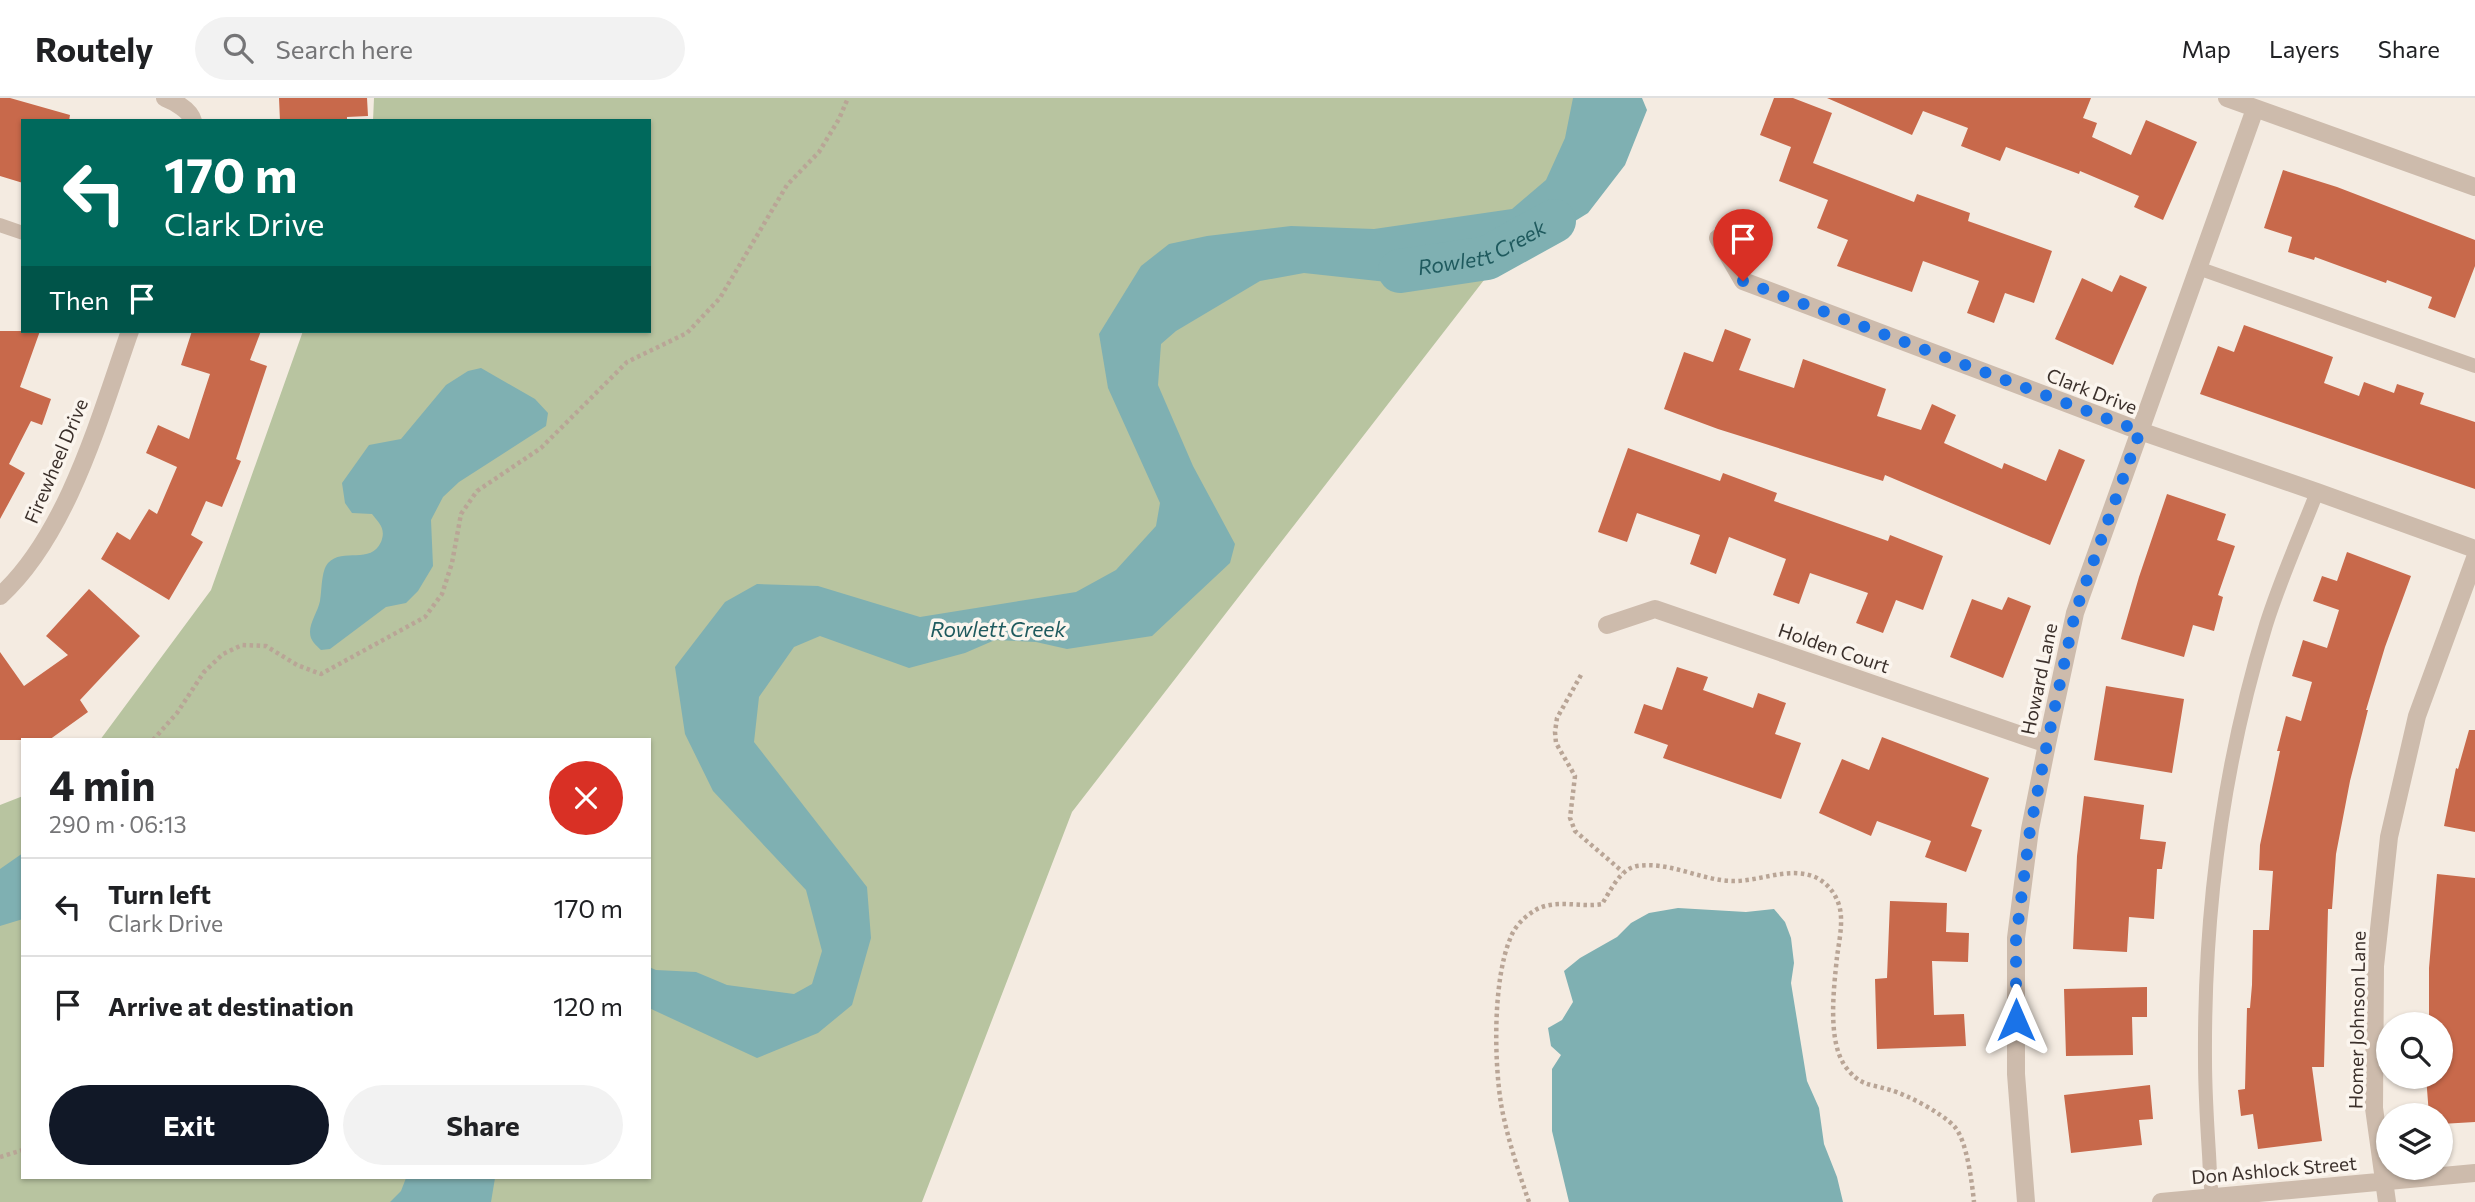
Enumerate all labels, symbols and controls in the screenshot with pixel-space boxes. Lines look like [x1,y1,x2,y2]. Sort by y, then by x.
search box [195,17,685,80]
text: Routely [35,28,153,69]
icon: search [219,29,257,67]
text: Search here [275,33,413,64]
text: Map [2182,34,2231,63]
text: Layers [2269,34,2340,63]
text: Share [2378,34,2440,63]
text: 170 m [164,143,297,203]
icon: left [49,147,140,238]
text: Clark Drive [164,203,324,243]
pin [1713,209,1773,281]
water label: Rowlett Creek [1416,214,1551,279]
icon: arrive [1724,220,1762,258]
icon: arrive [123,280,161,318]
text: Then [49,284,109,315]
street label: Clark Drive [2044,363,2141,418]
street label: Firewheel Drive [19,395,92,527]
water label: Rowlett Creek [930,616,1066,641]
street label: Holden Court [1775,618,1893,677]
street label: Howard Lane [2015,621,2062,737]
text: 4 min [49,758,155,810]
button: close [549,761,623,835]
text: 290 m · 06:13 [49,810,187,838]
text: Turn left [108,878,211,909]
icon: left [49,888,87,926]
text: 170 m [554,892,623,923]
text: Clark Drive [108,909,223,937]
street label: Homer Johnson Lane [2343,931,2370,1109]
position arrow [1979,983,2053,1057]
icon: arrive [49,986,87,1024]
text: Arrive at destination [108,990,354,1021]
text: 120 m [553,990,623,1021]
map controls [2376,1012,2453,1180]
button: search [2376,1012,2453,1089]
button: Exit [49,1085,329,1165]
button: Share [343,1085,623,1165]
button: layers [2376,1103,2453,1180]
street label: Don Ashlock Street [2190,1151,2358,1188]

